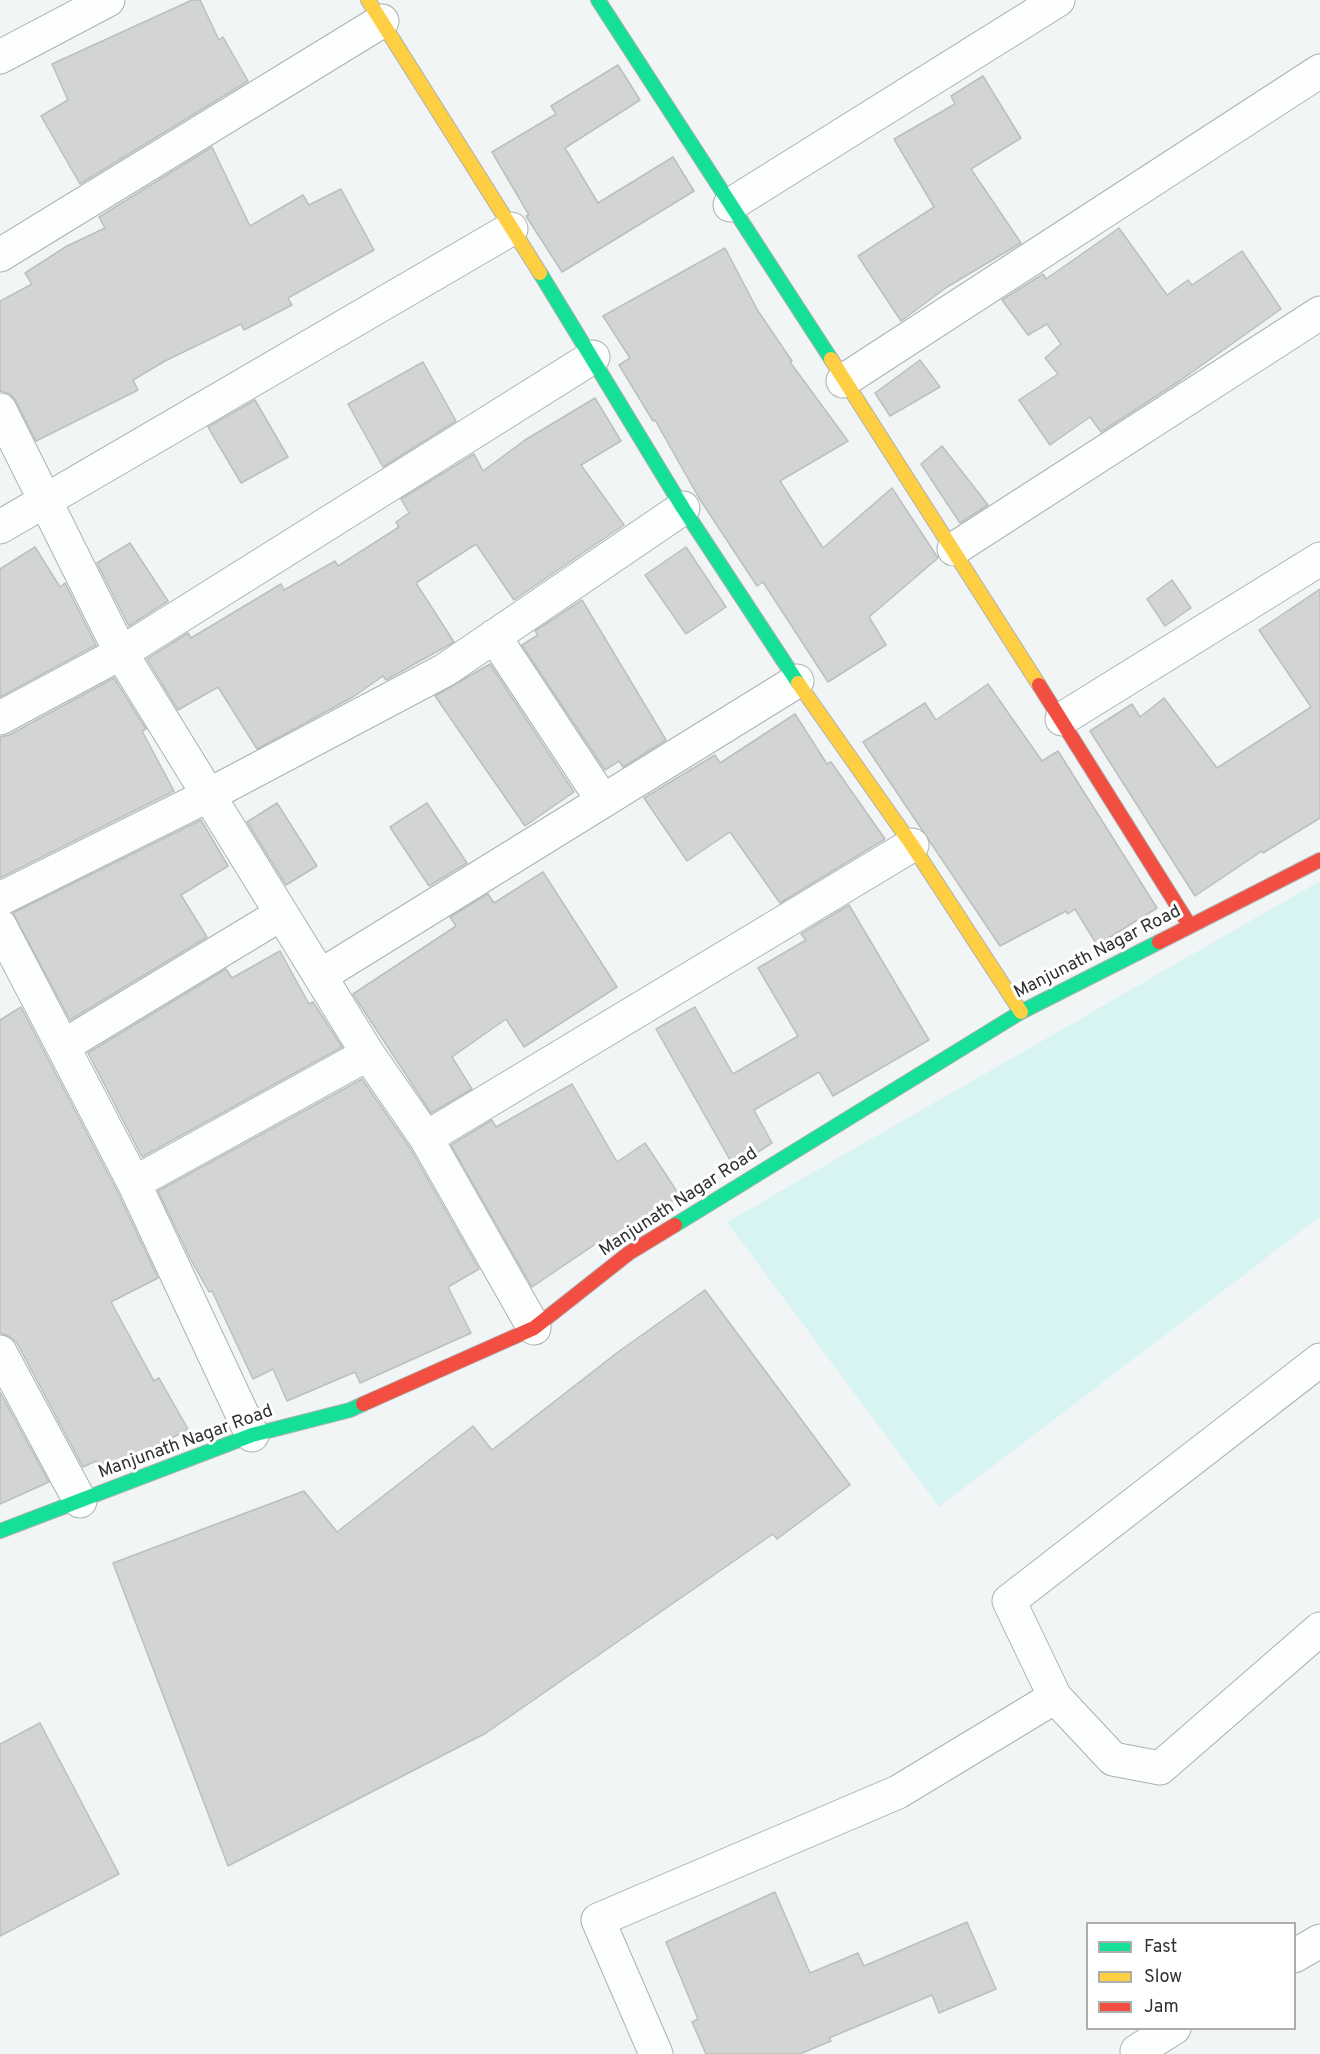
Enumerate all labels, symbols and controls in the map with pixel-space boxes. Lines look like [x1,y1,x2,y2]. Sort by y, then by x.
street label: Manjunath Nagar Road [1011,902,1185,1004]
street label: Manjunath Nagar Road [596,1144,762,1262]
street label: Manjunath Nagar Road [96,1401,276,1485]
legend [1086,1922,1296,2030]
text: Fast [1144,1936,1177,1959]
text: Slow [1144,1966,1182,1989]
text: Jam [1144,1996,1179,2019]

